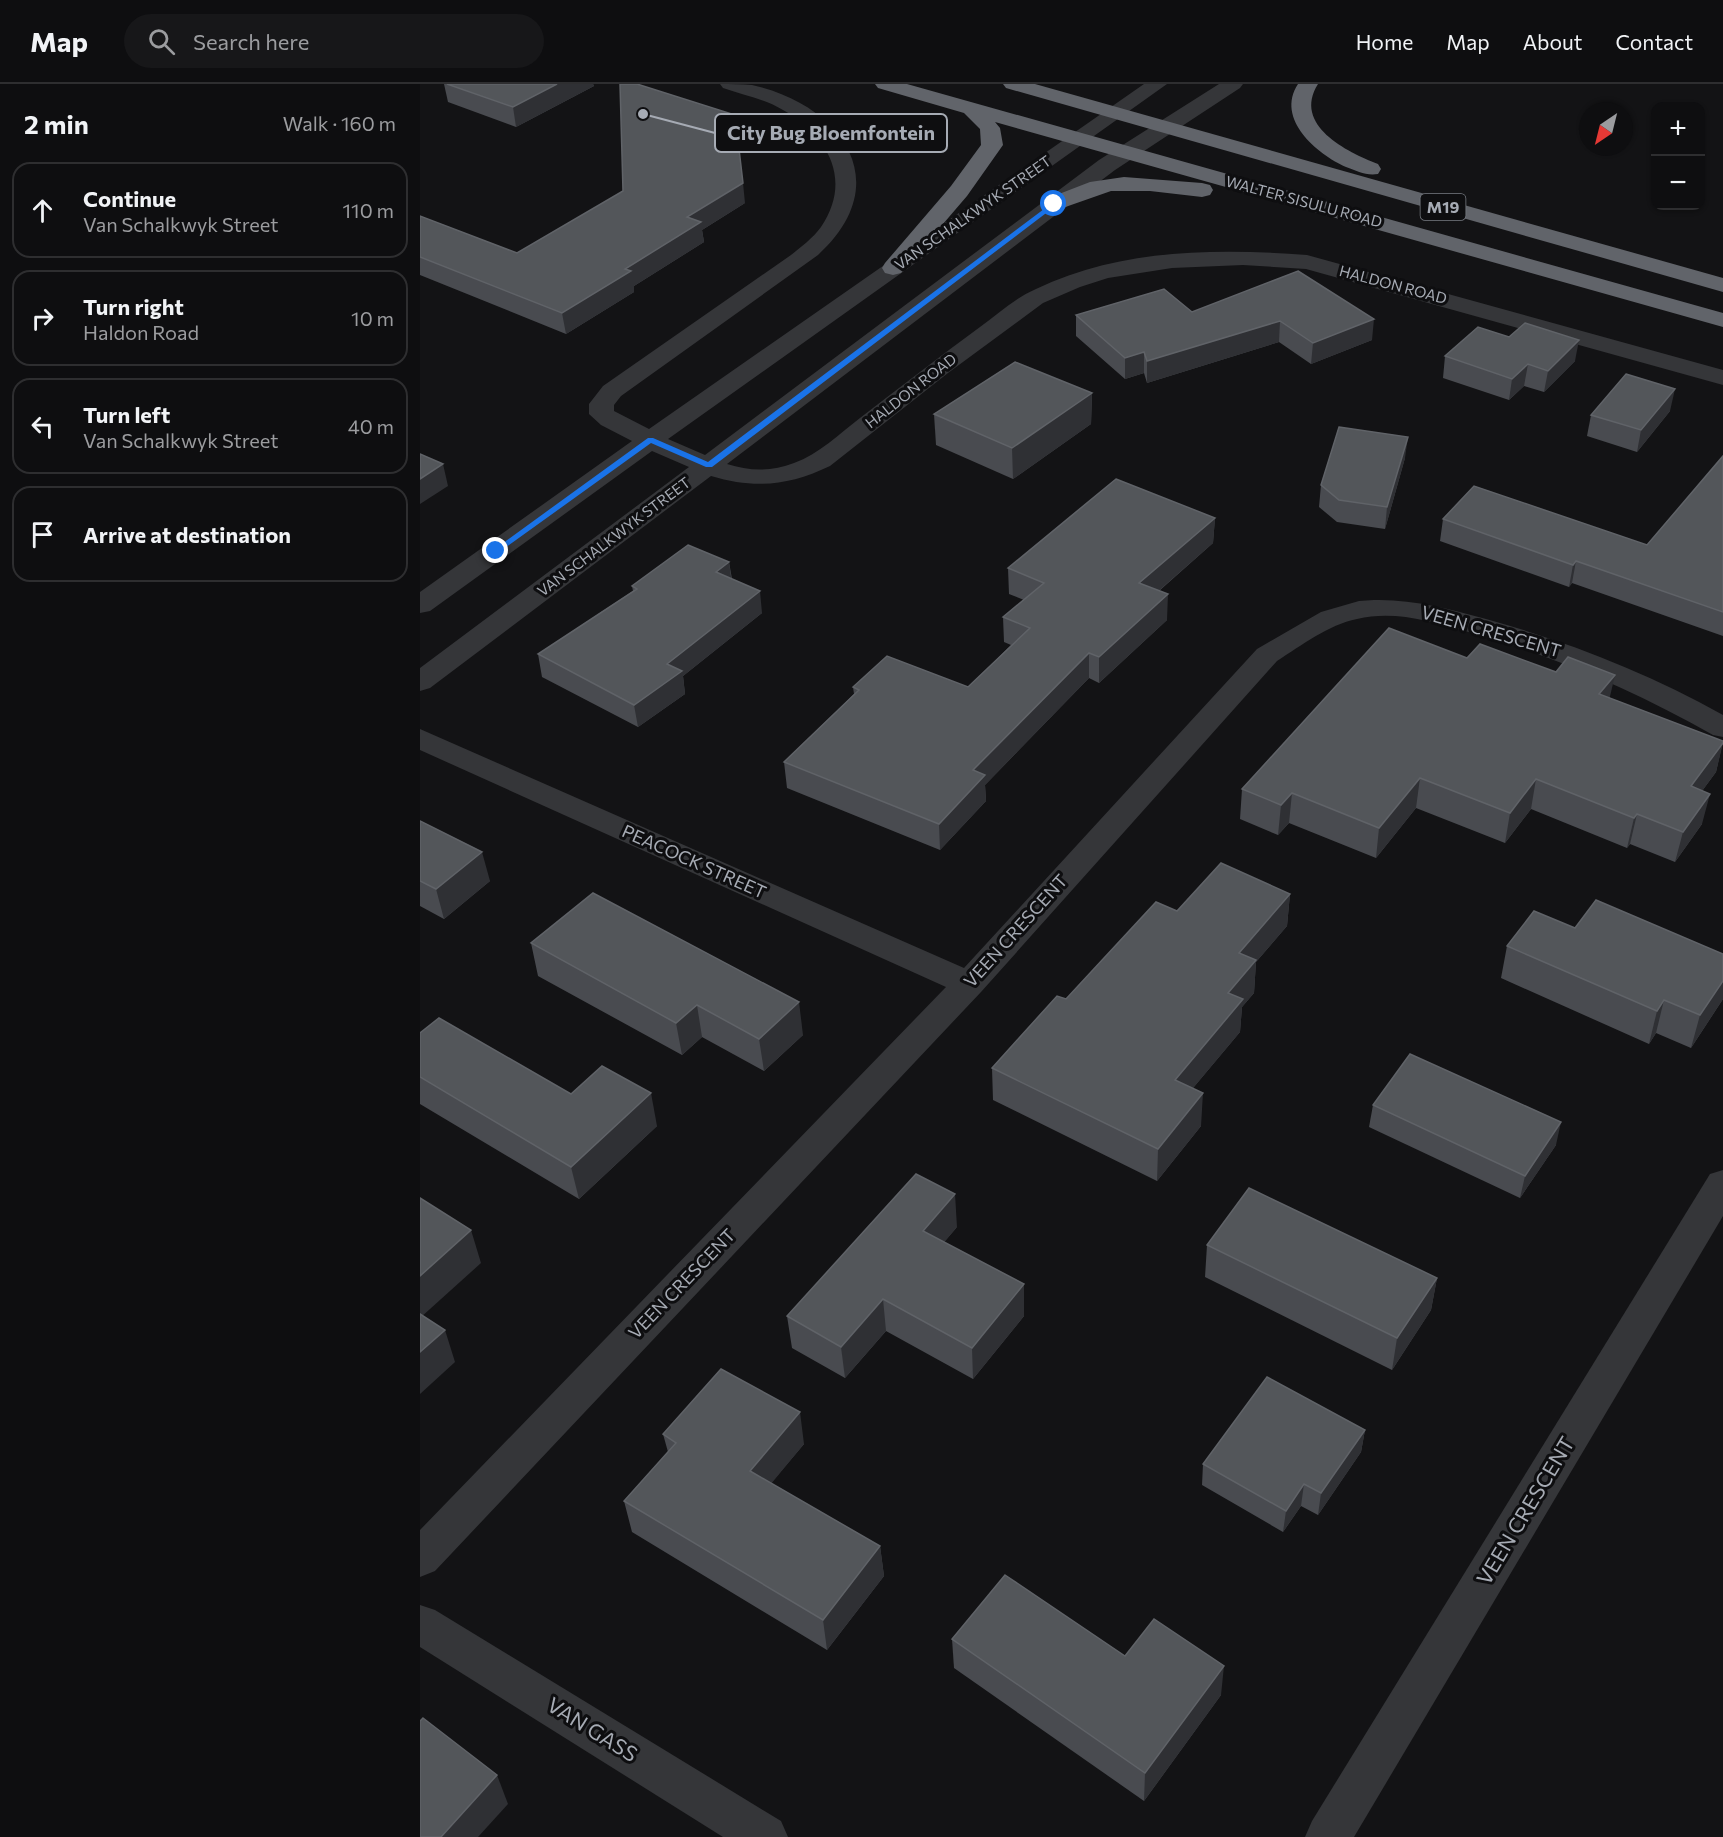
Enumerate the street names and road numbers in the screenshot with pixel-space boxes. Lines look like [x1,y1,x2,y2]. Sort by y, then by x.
street label: VAN SCHALKWYK STREET [891,151,1054,273]
street label: WALTER SISULU ROAD [1224,171,1384,231]
road number: M19 [1420,194,1466,220]
street label: HALDON ROAD [1337,261,1449,307]
street label: HALDON ROAD [861,349,960,431]
street label: VAN SCHALKWYK STREET [533,473,694,600]
street label: VEEN CRESCENT [1419,601,1564,662]
street label: PEACOCK STREET [619,819,770,903]
street label: VEEN CRESCENT [959,869,1072,991]
street label: VEEN CRESCENT [623,1224,739,1343]
street label: VEEN CRESCENT [1471,1432,1579,1589]
street label: VAN GASS [543,1691,643,1766]

